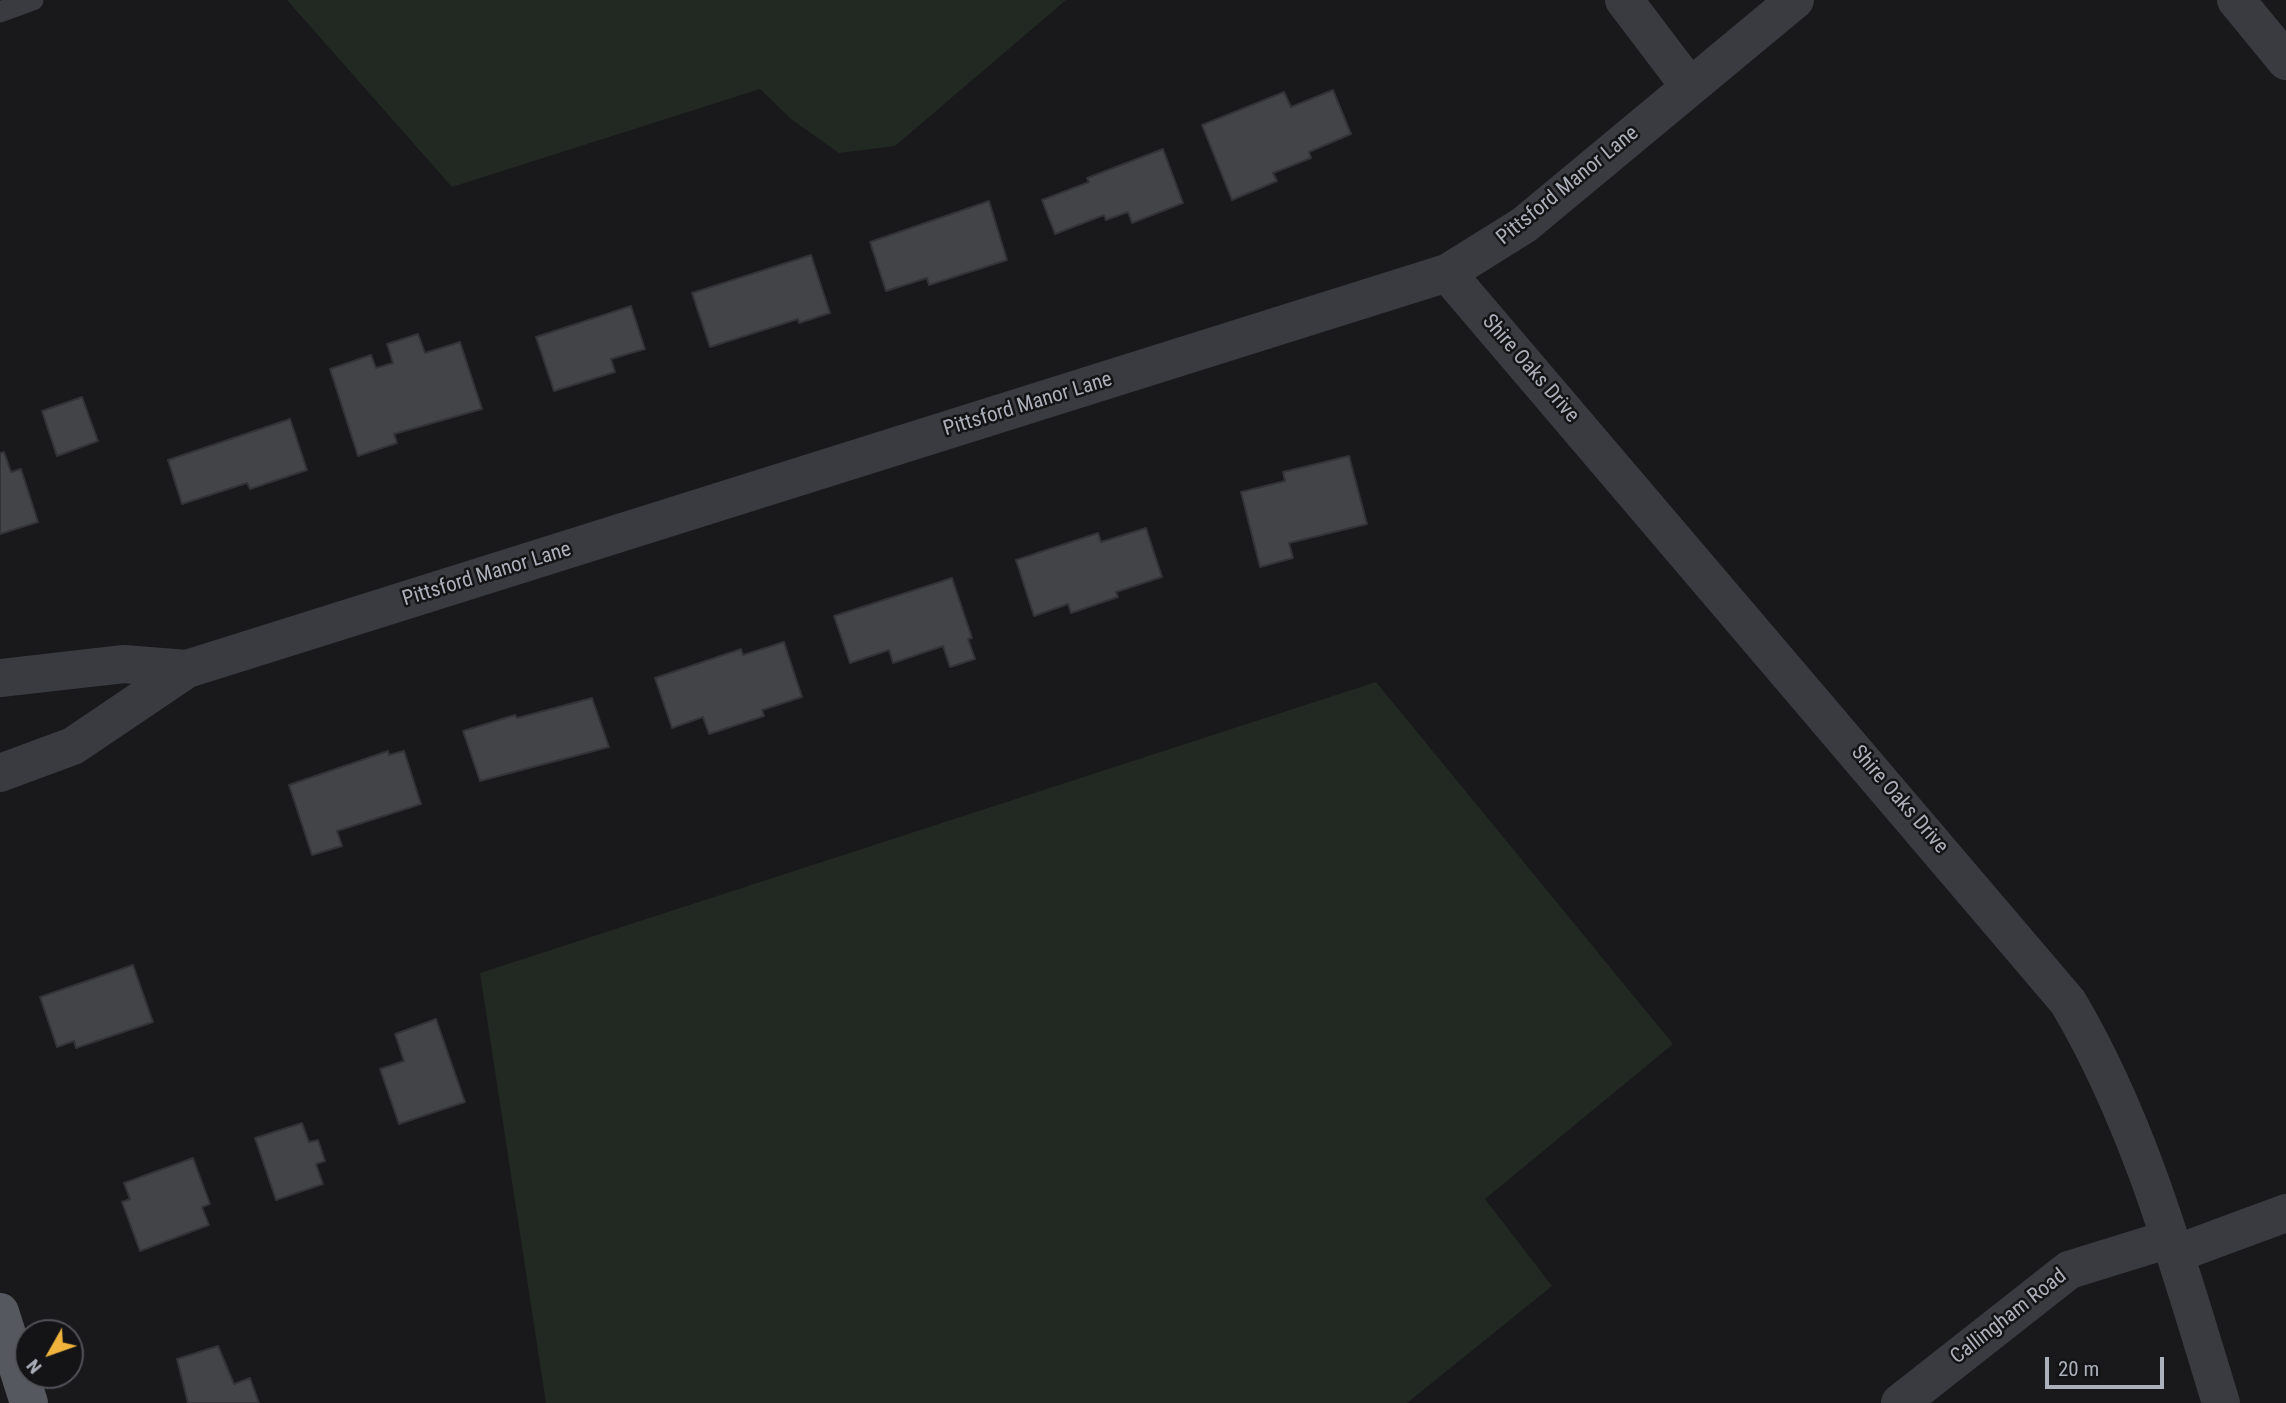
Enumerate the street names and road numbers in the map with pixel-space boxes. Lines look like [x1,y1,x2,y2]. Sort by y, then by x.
street label: Pittsford Manor Lane [1492,121,1644,251]
street label: Shire Oaks Drive [1476,310,1584,428]
street label: Pittsford Manor Lane [941,367,1115,443]
street label: Pittsford Manor Lane [400,537,574,613]
street label: Shire Oaks Drive [1845,741,1953,859]
street label: Callingham Road [1946,1264,2072,1370]

